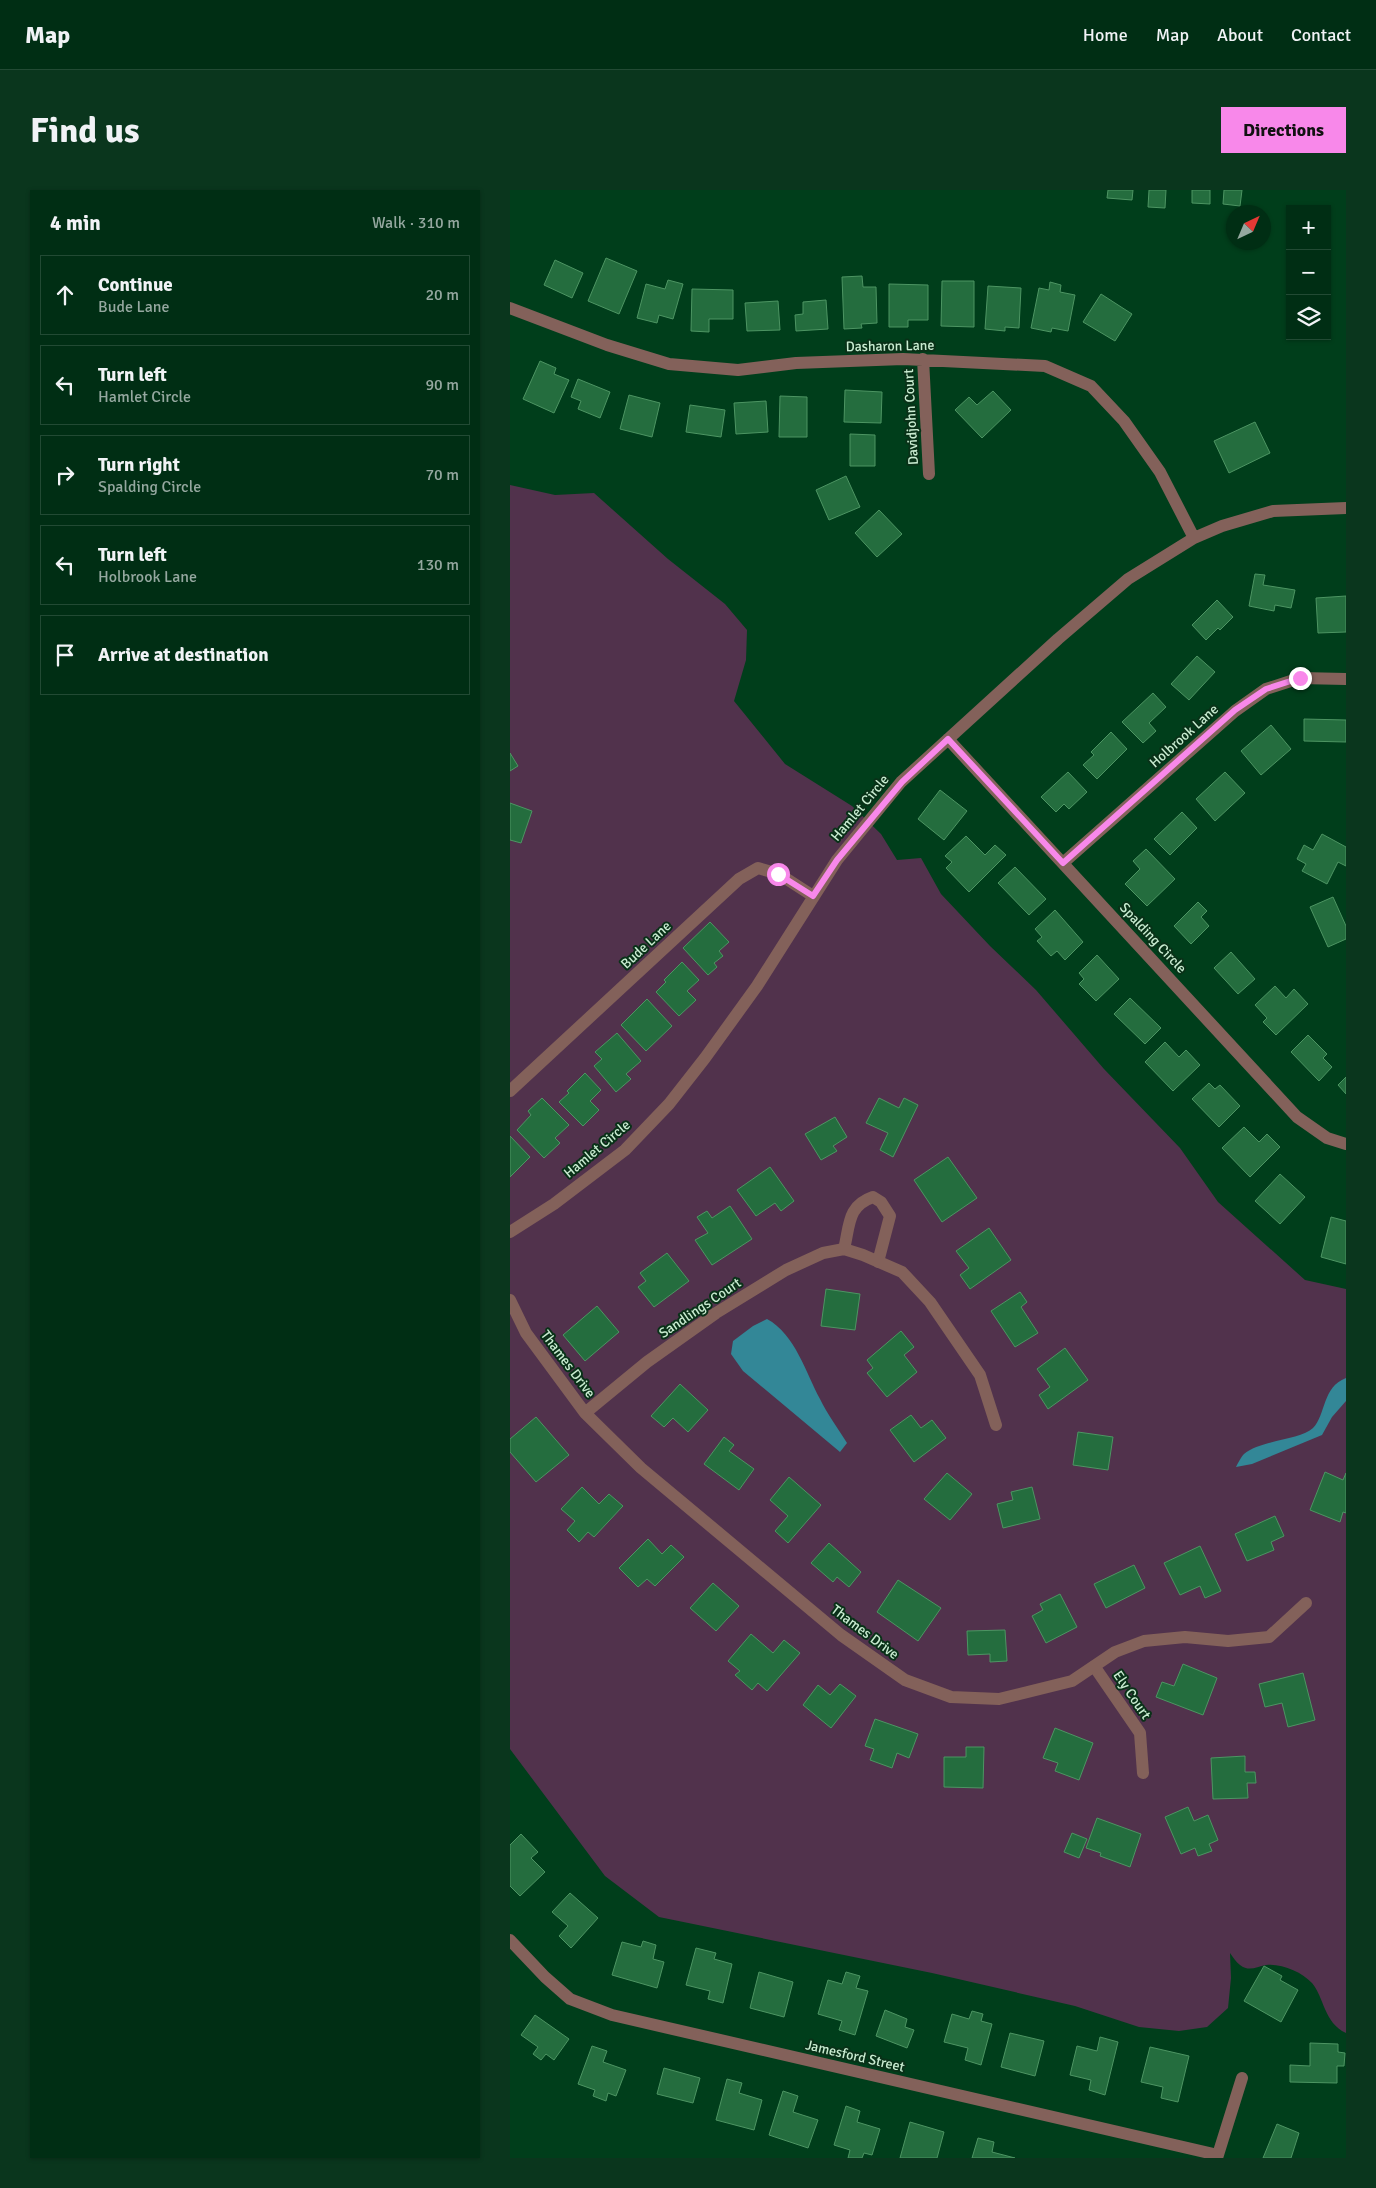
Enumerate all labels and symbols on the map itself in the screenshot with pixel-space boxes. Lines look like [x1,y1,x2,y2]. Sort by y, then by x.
north arrow [1226,205,1271,250]
street label: Dasharon Lane [846,337,934,355]
street label: Davidjohn Court [900,368,922,466]
route end [1289,667,1312,690]
street label: Holbrook Lane [1146,701,1222,771]
street label: Hamlet Circle [827,771,893,845]
route start [767,863,790,886]
street label: Spalding Circle [1116,899,1190,977]
street label: Bude Lane [617,917,675,973]
street label: Hamlet Circle [560,1116,634,1182]
street label: Sandlings Court [656,1274,744,1342]
street label: Thames Drive [537,1327,599,1401]
street label: Thames Drive [828,1601,902,1663]
street label: Ely Court [1110,1667,1155,1723]
street label: Jamesford Street [804,2036,906,2076]

